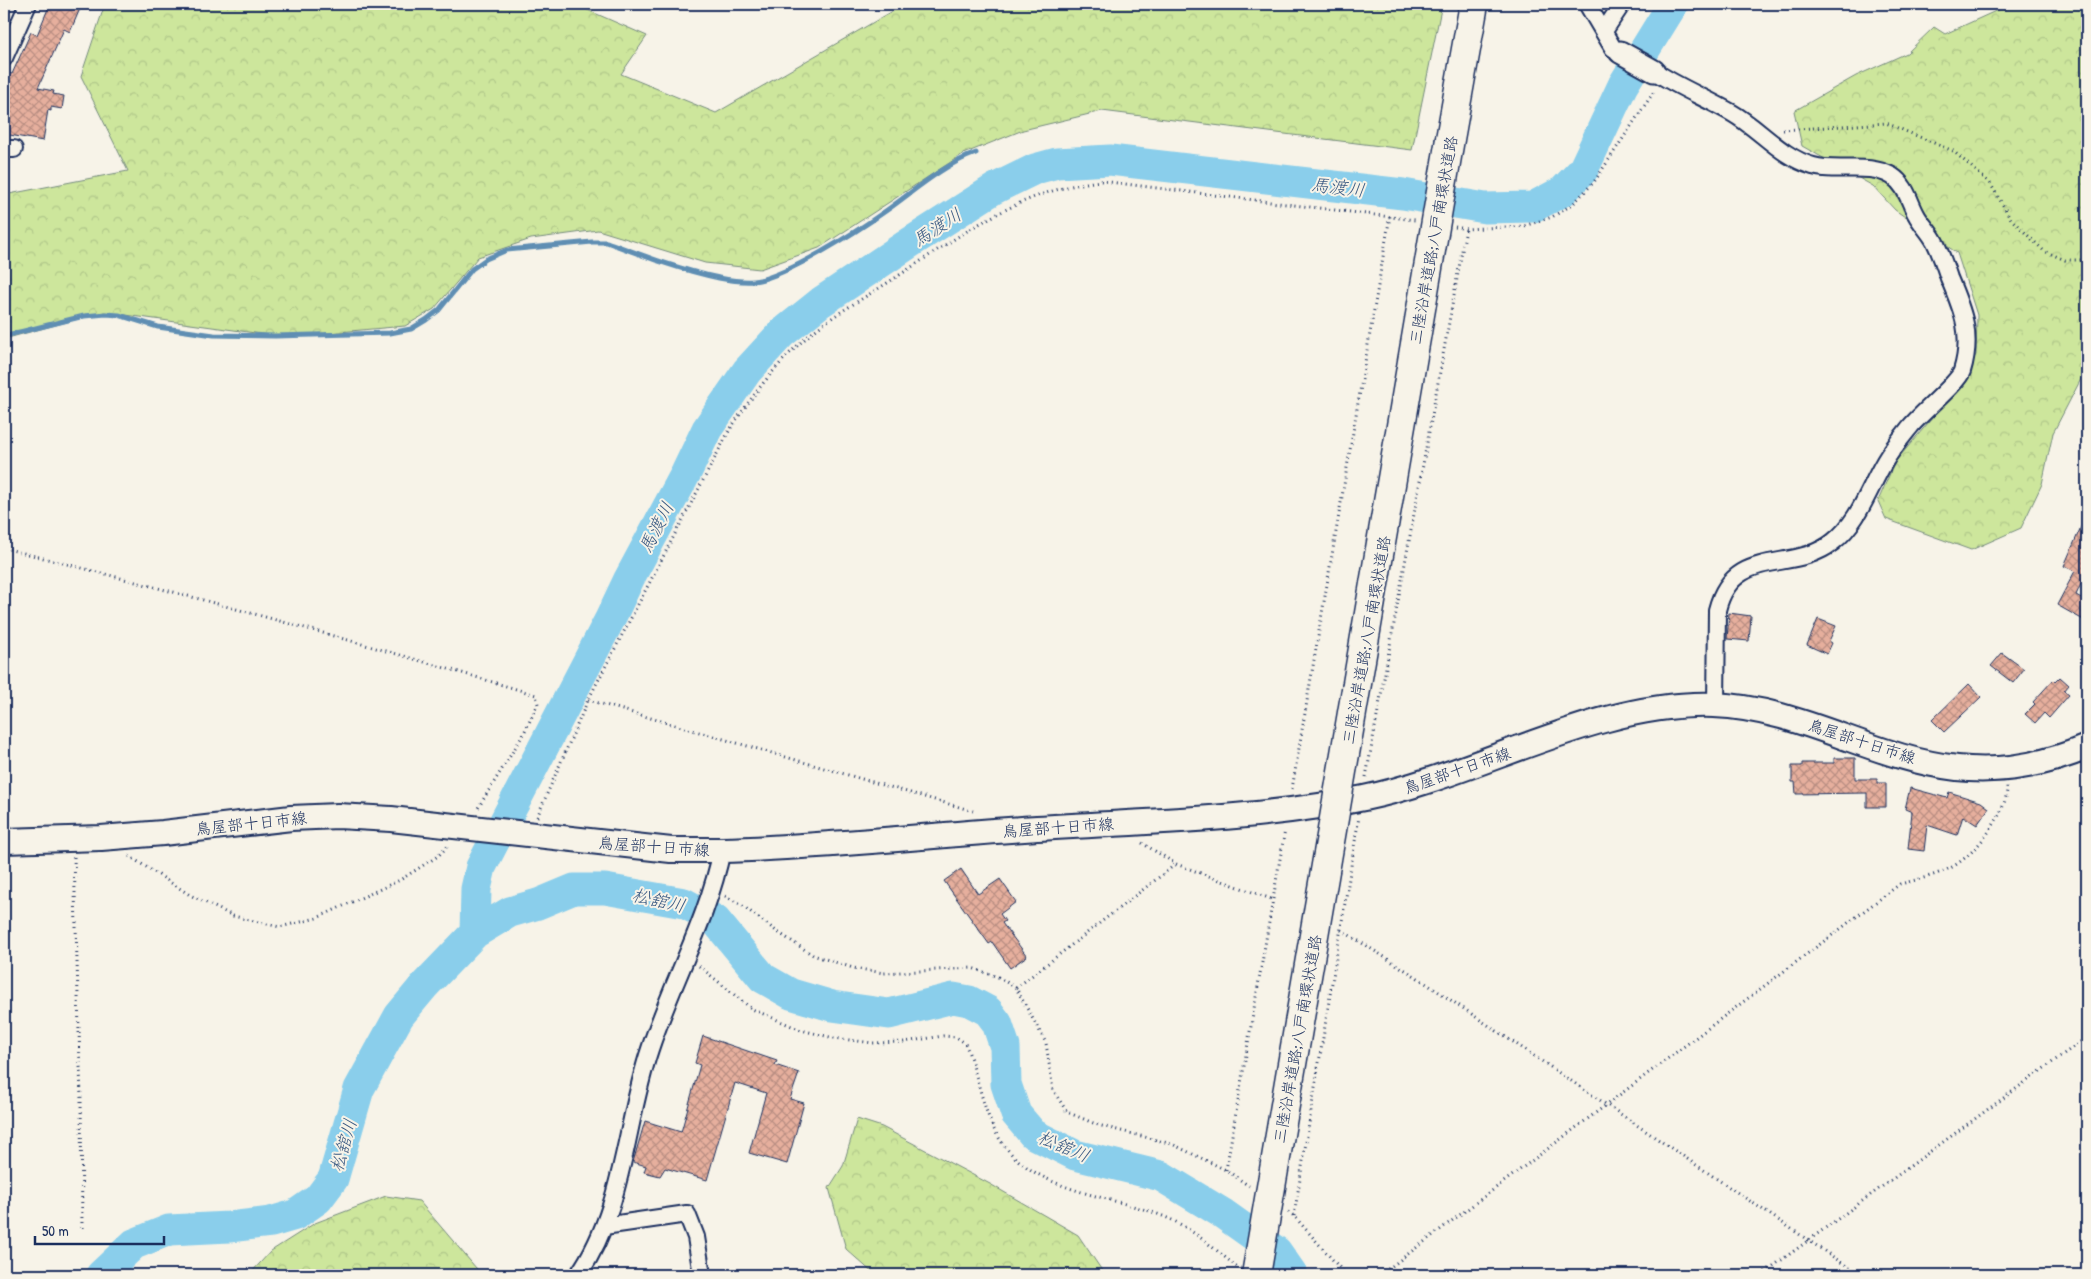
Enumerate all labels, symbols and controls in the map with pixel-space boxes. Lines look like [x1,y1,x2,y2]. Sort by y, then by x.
street label: 三陸沿岸道路;八戸南環状道路 [1404,134,1462,346]
water label: 馬渡川 [1310,171,1366,203]
water label: 馬渡川 [908,202,966,252]
water label: 馬渡川 [633,497,679,557]
street label: 三陸沿岸道路;八戸南環状道路 [1337,534,1395,746]
street label: 鳥屋部十日市線 [1805,713,1919,769]
street label: 鳥屋部十日市線 [1400,741,1514,799]
street label: 鳥屋部十日市線 [194,806,308,840]
street label: 鳥屋部十日市線 [1001,812,1115,842]
street label: 鳥屋部十日市線 [597,831,711,861]
water label: 松舘川 [630,882,688,918]
street label: 三陸沿岸道路;八戸南環状道路 [1268,933,1326,1145]
water label: 松舘川 [324,1116,362,1174]
water label: 松舘川 [1034,1124,1094,1168]
scale bar [35,1214,164,1246]
text: 50 m [42,1220,69,1241]

